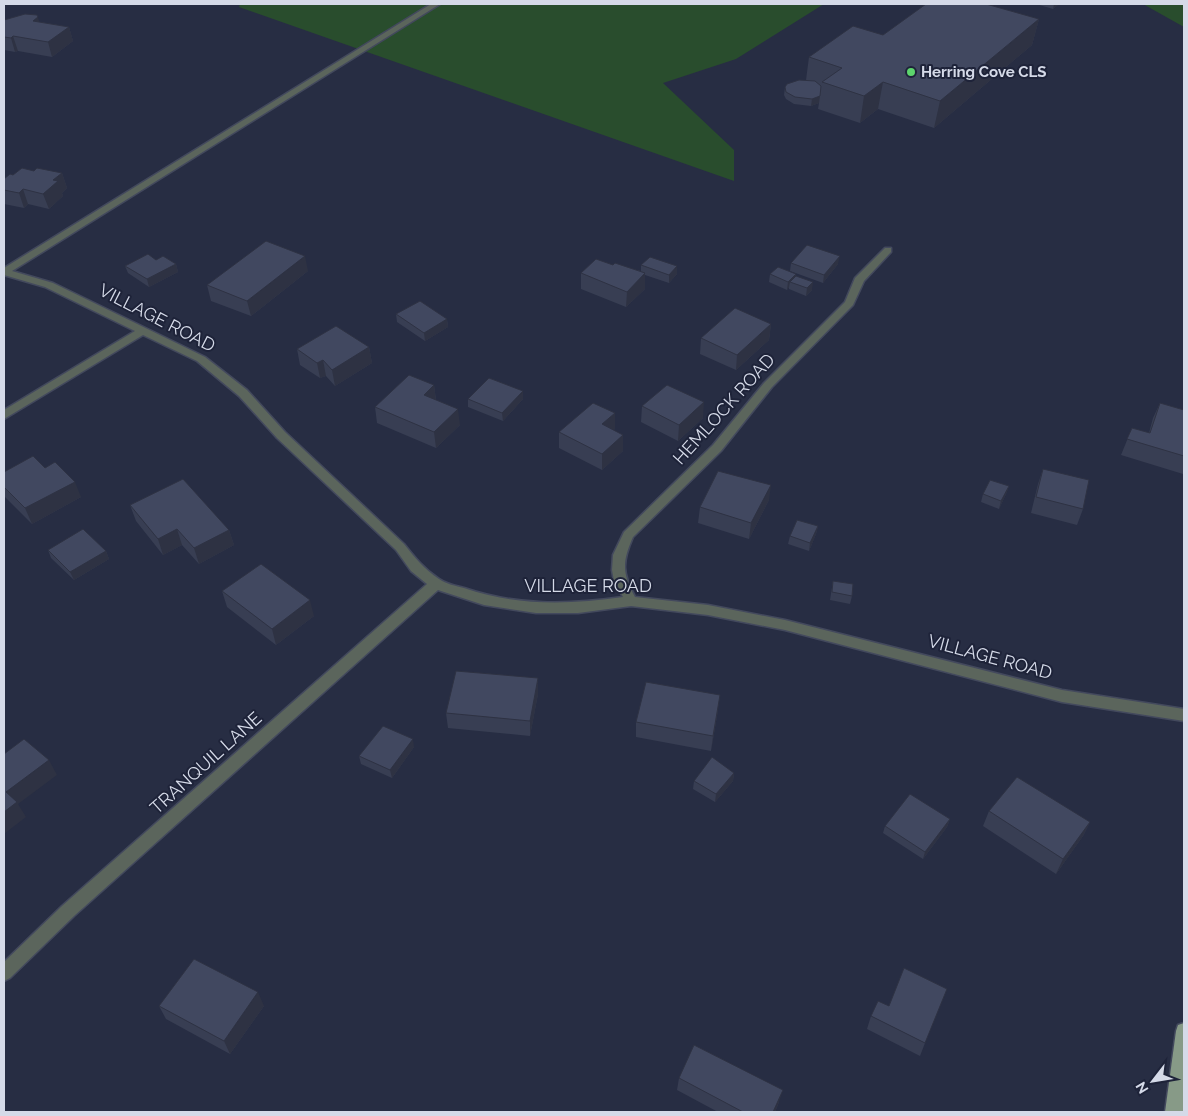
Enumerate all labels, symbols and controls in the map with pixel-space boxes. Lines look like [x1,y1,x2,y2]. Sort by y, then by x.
place label: Herring Cove CLS [921,63,1047,81]
marker: Herring Cove CLS [905,66,917,78]
street label: VILLAGE ROAD [96,279,219,356]
street label: HEMLOCK ROAD [668,349,779,468]
street label: VILLAGE ROAD [524,575,652,596]
street label: VILLAGE ROAD [926,630,1055,683]
street label: TRANQUIL LANE [146,707,266,818]
north arrow [1128,1056,1178,1106]
text: N [1132,1079,1151,1096]

